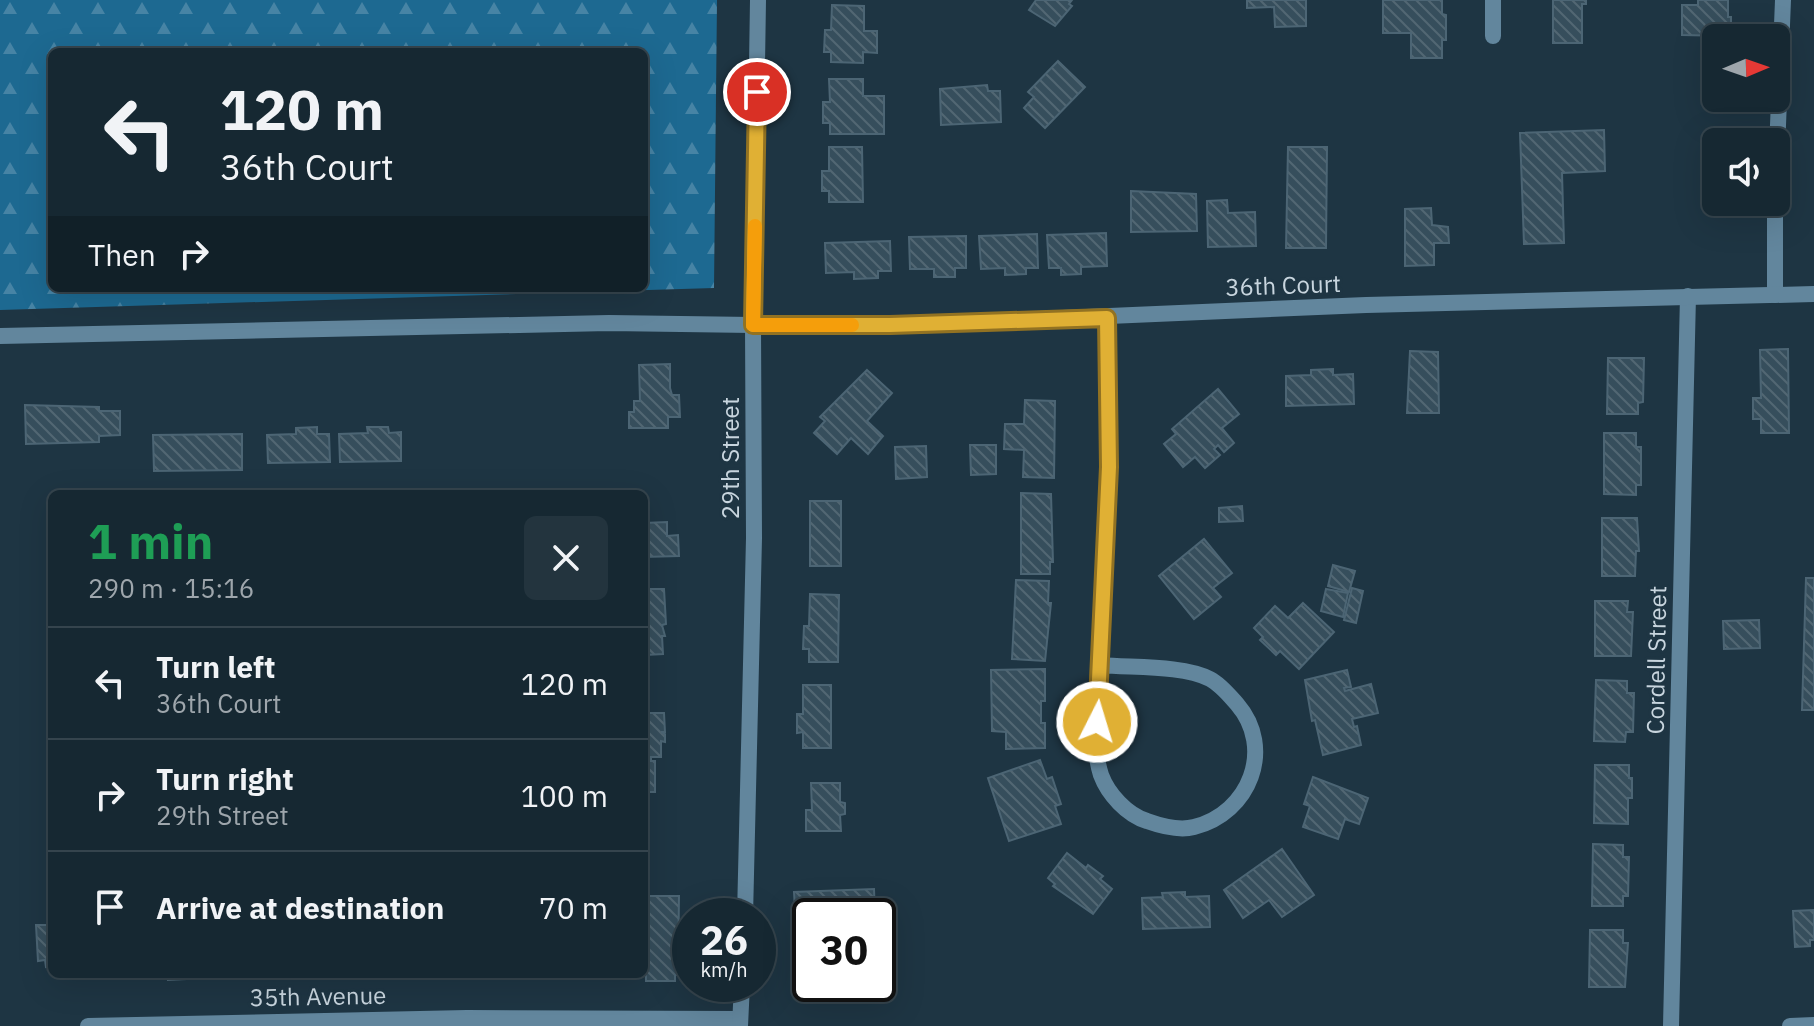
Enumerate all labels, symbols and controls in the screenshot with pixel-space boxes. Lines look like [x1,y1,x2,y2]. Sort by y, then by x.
north arrow [1702,24,1790,112]
map controls [1702,24,1790,216]
pin [723,58,791,126]
icon: arrive [735,70,779,114]
text: 120 m [220,73,384,145]
icon: left [88,80,192,184]
button: sound [1702,128,1790,216]
text: 36th Court [220,143,394,190]
icon: right [172,232,216,276]
text: Then [88,235,156,274]
street label: 36th Court [1225,267,1341,303]
street label: 29th Street [714,397,746,519]
text: 1 min [88,510,213,572]
button: close [524,516,608,600]
text: 290 m · 15:16 [88,571,254,605]
street label: Cordell Street [1639,585,1673,735]
text: Turn left [156,647,275,686]
icon: left [88,661,132,705]
text: 120 m [521,664,608,703]
position arrow [1055,680,1139,764]
text: 36th Court [156,686,281,720]
text: Turn right [156,759,294,798]
icon: right [88,773,132,817]
text: 100 m [521,776,608,815]
text: 29th Street [156,798,289,832]
icon: arrive [88,885,132,929]
text: Arrive at destination [156,888,444,927]
text: 70 m [539,888,608,927]
speed limit sign: 30 [792,898,896,1002]
text: 26 [700,914,748,966]
text: km/h [700,956,748,983]
street label: 35th Avenue [249,979,387,1013]

